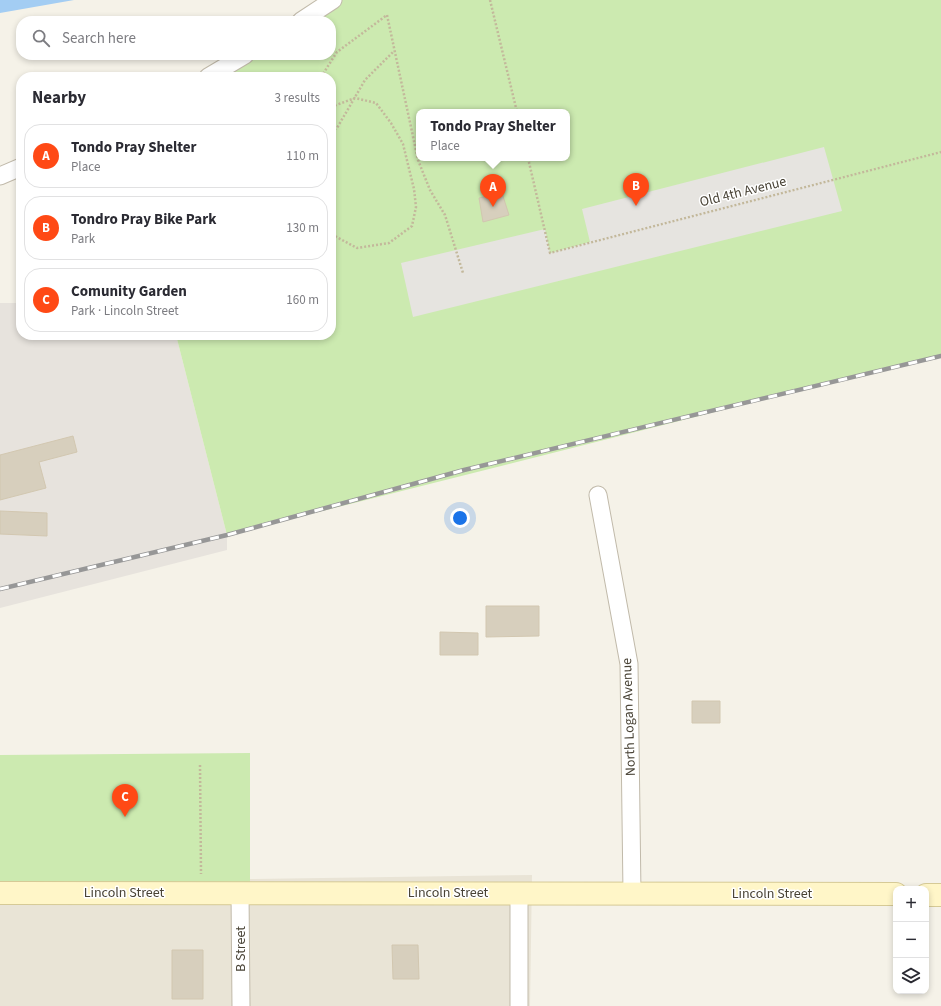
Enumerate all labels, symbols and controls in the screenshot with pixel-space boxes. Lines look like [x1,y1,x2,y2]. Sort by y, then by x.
search box [16,16,336,60]
icon: search [30,27,52,49]
text: Search here [62,28,136,49]
text: Nearby [32,86,86,110]
text: 3 results [275,89,320,107]
popup [416,109,570,161]
text: Tondo Pray Shelter [430,116,556,137]
text: Tondo Pray Shelter [71,137,196,158]
text: Place [430,137,460,155]
text: A [42,147,50,165]
text: 110 m [286,147,319,165]
text: Place [71,158,100,176]
street label: Old 4th Avenue [698,172,788,212]
pin: B [623,173,649,206]
pin: A [480,174,506,207]
text: Tondro Pray Bike Park [71,209,216,230]
text: B [42,219,50,237]
text: 130 m [286,219,319,237]
text: Park [71,230,95,248]
text: Comunity Garden [71,281,187,302]
text: C [42,291,50,309]
text: 160 m [286,291,319,309]
text: Park · Lincoln Street [71,302,179,320]
your location [450,508,470,528]
street label: North Logan Avenue [617,657,641,777]
pin: C [112,784,138,817]
street label: Lincoln Street [84,883,165,903]
street label: Lincoln Street [408,883,489,903]
street label: Lincoln Street [732,884,813,904]
map controls [893,886,929,994]
button: + [893,886,929,922]
button: − [893,922,929,958]
street label: B Street [231,926,251,972]
button: layers [893,958,929,994]

